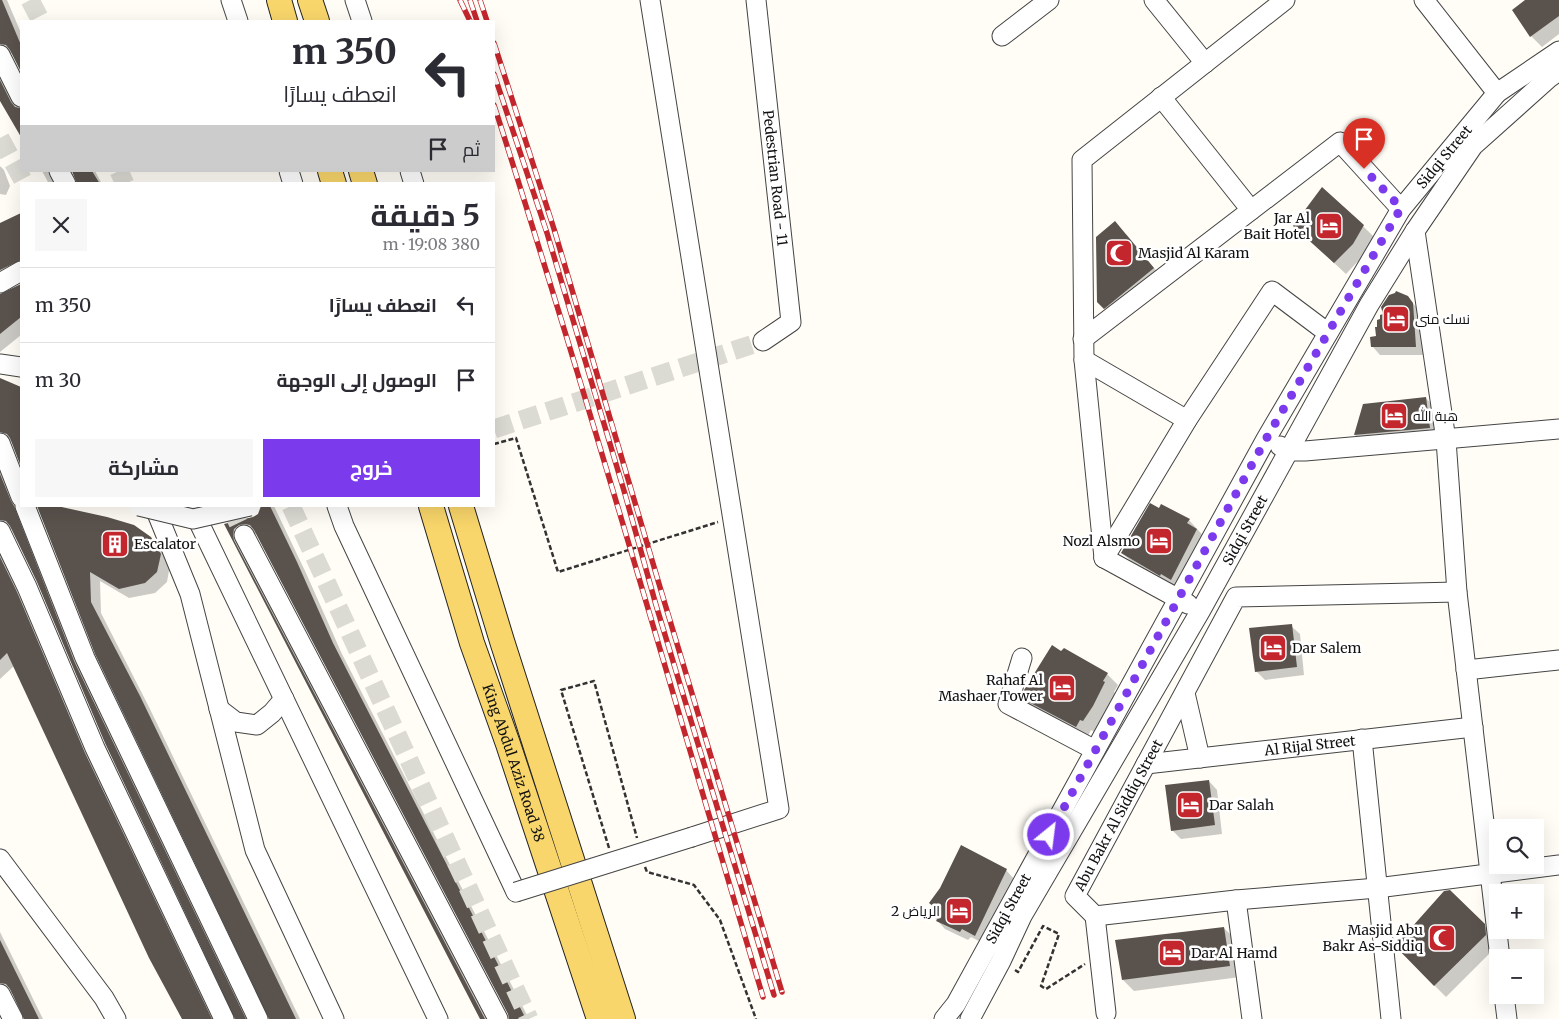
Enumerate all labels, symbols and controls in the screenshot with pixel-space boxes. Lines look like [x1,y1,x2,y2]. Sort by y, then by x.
text: 350 m [292,30,397,74]
icon: left [415,40,480,105]
text: انعطف يسارًا [283,80,397,108]
street label: Pedestrian Road - 11 [759,109,792,247]
pin [1343,118,1385,169]
street label: Sidqi Street [1413,121,1476,192]
icon: arrive [1350,125,1378,153]
icon: arrive [424,135,452,163]
text: ثم [462,137,480,161]
text: 5 دقيقة [371,196,480,234]
button: close [35,199,87,251]
place label: Jar Al Bait Hotel [1244,209,1311,243]
hotel icon: Jar Al Bait Hotel [1314,211,1344,241]
text: 380 m · 19:08 [383,234,480,254]
mosque icon: Masjid Al Karam [1104,238,1134,268]
place label: Masjid Al Karam [1138,244,1249,262]
icon: left [452,291,480,319]
text: 350 m [35,293,91,317]
text: انعطف يسارًا [329,293,437,317]
hotel icon: نسك منى [1381,304,1411,334]
place label: نسك منى [1415,310,1470,328]
icon: arrive [452,366,480,394]
text: 30 m [35,368,81,392]
text: الوصول إلى الوجهة [277,368,437,392]
hotel icon: هبة الله [1379,401,1409,431]
place label: هبة الله [1413,407,1458,425]
button: مشاركة [35,439,253,497]
button: خروج [263,439,480,497]
street label: Sidqi Street [1218,492,1272,568]
hotel icon: Nozl Alsmo [1144,526,1174,556]
building icon: Escalator [100,529,130,559]
place label: Nozl Alsmo [1063,532,1140,550]
place label: Escalator [134,535,196,553]
hotel icon: Dar Salem [1258,633,1288,663]
place label: Dar Salem [1292,639,1361,657]
place label: Rahaf Al Mashaer Tower [938,671,1044,705]
hotel icon: Rahaf Al Mashaer Tower [1047,673,1077,703]
street label: King Abdul Aziz Road 38 [478,682,549,844]
street label: Al Rijal Street [1263,731,1357,760]
street label: Abu Bakr Al Siddiq Street [1070,736,1167,895]
hotel icon: Dar Salah [1175,790,1205,820]
place label: Dar Salah [1209,796,1274,814]
position arrow [1022,808,1074,860]
map controls [1489,819,1544,1004]
button: search [1489,819,1544,874]
street label: Sidqi Street [982,870,1035,947]
button: + [1489,884,1544,939]
hotel icon: الرياض 2 [944,896,974,926]
place label: الرياض 2 [891,902,940,920]
place label: Masjid Abu Bakr As-Siddiq [1322,921,1424,955]
mosque icon: Masjid Abu Bakr As-Siddiq [1427,923,1457,953]
hotel icon: Dar Al Hamd [1157,938,1187,968]
place label: Dar Al Hamd [1191,944,1278,962]
button: − [1489,949,1544,1004]

